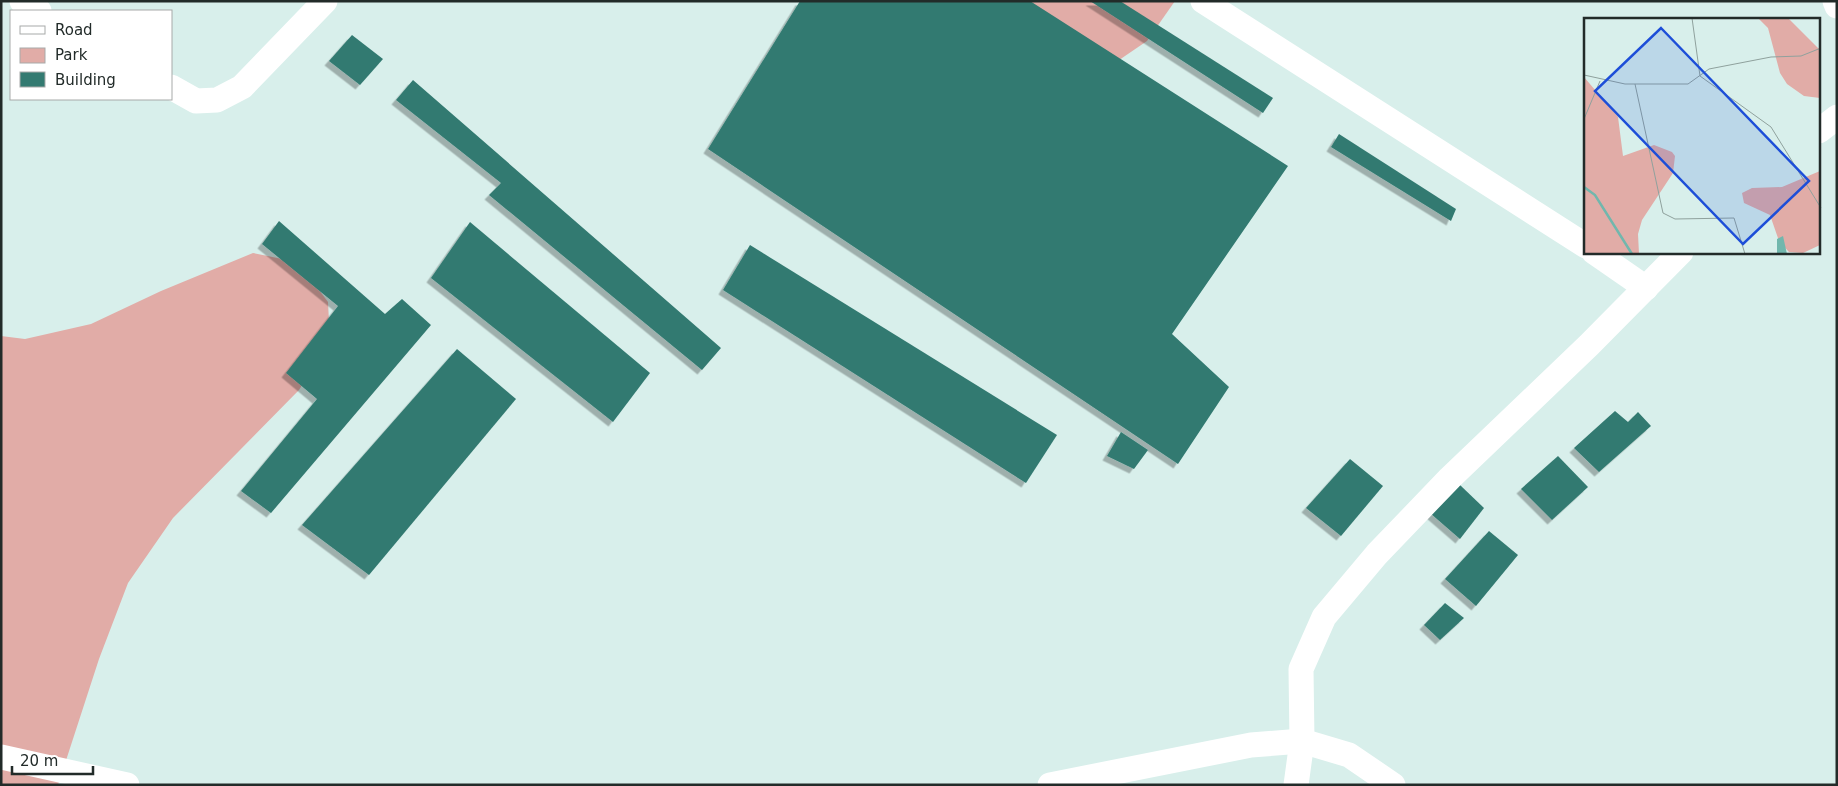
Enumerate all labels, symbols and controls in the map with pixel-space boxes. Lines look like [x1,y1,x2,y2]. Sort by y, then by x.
legend [10,10,172,100]
inset map [1584,18,1820,254]
text: Road [55,21,93,39]
text: Park [55,46,88,64]
text: Building [55,71,116,89]
scale bar [12,744,94,776]
text: 20 m [20,752,58,770]

